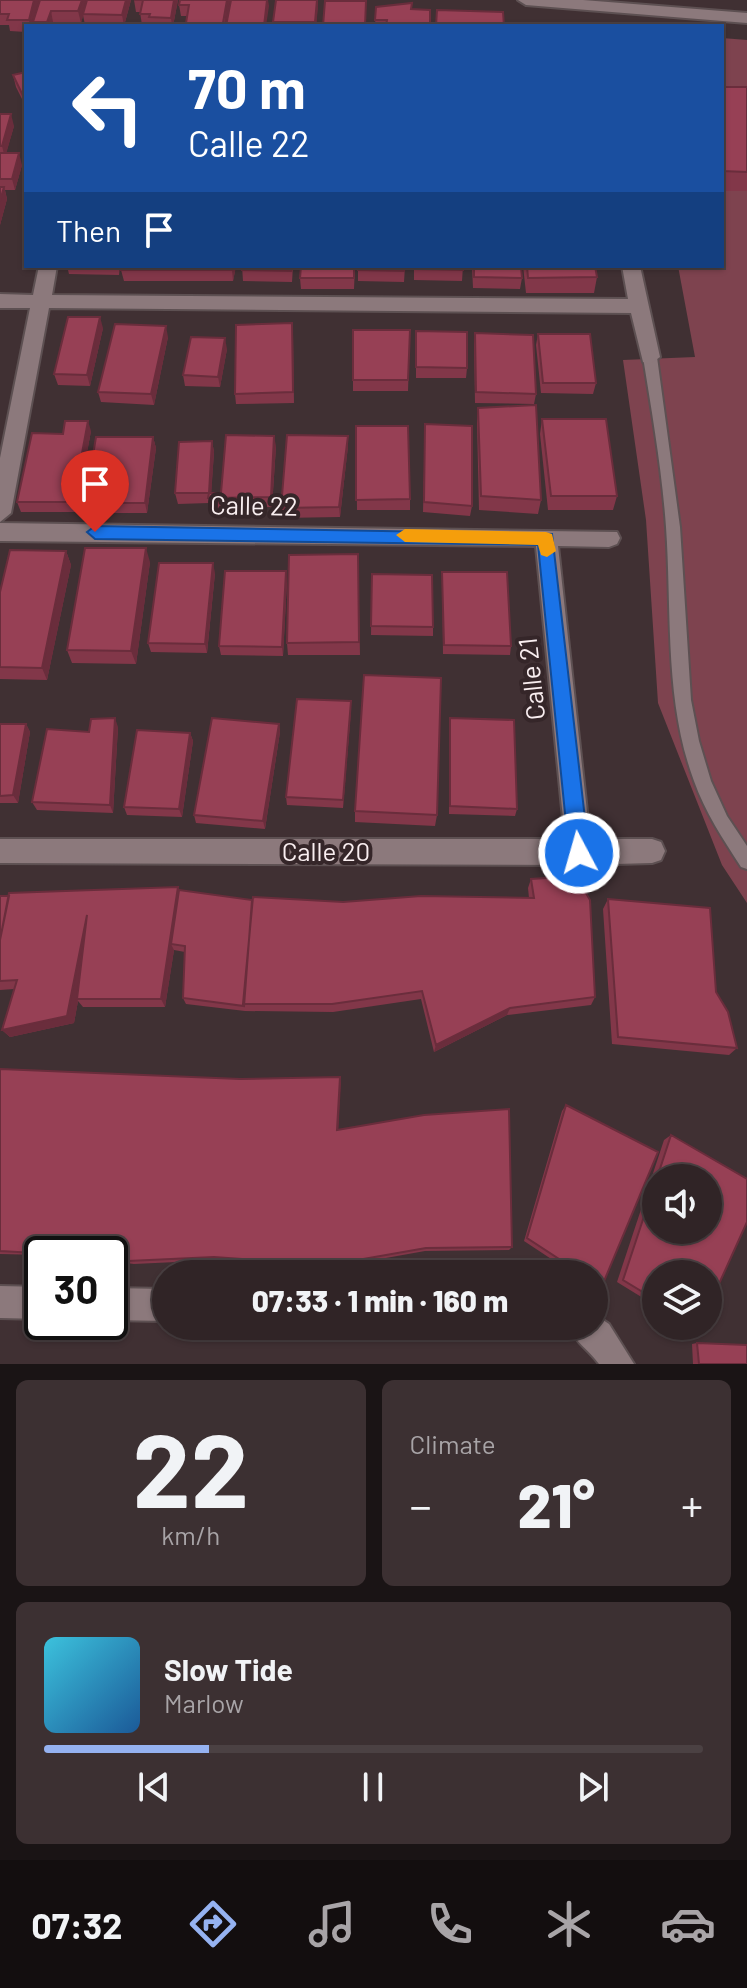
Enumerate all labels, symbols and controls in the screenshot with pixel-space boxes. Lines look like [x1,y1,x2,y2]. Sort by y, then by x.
text: 70 m [188,53,306,120]
icon: left [56,56,160,160]
text: Calle 22 [188,121,310,164]
icon: arrive [137,208,181,252]
text: Then [56,212,121,248]
pin [61,450,129,532]
icon: arrive [73,462,117,506]
street label: Calle 22 [210,488,298,521]
street label: Calle 21 [511,636,550,722]
position arrow [537,811,621,895]
street label: Calle 20 [282,835,370,866]
map controls [642,1164,722,1340]
button: sound [642,1164,722,1244]
speed limit sign: 30 [24,1236,128,1340]
button: layers [642,1260,722,1340]
text: 07:33 · 1 min · 160 m [252,1282,508,1318]
text: 22 [133,1404,249,1529]
text: Climate [410,1428,496,1459]
text: 21° [517,1468,595,1540]
text: − [410,1478,432,1531]
text: + [681,1478,703,1531]
text: km/h [161,1519,220,1550]
text: Slow Tide [164,1651,293,1687]
text: Marlow [164,1687,244,1718]
icon: previous [132,1765,176,1809]
icon: pause [351,1765,395,1809]
icon: next [571,1765,615,1809]
icon: directions [185,1896,241,1952]
icon: music [304,1896,360,1952]
icon: phone [422,1896,478,1952]
icon: climate [541,1896,597,1952]
icon: car [660,1896,716,1952]
text: 07:32 [31,1903,122,1946]

